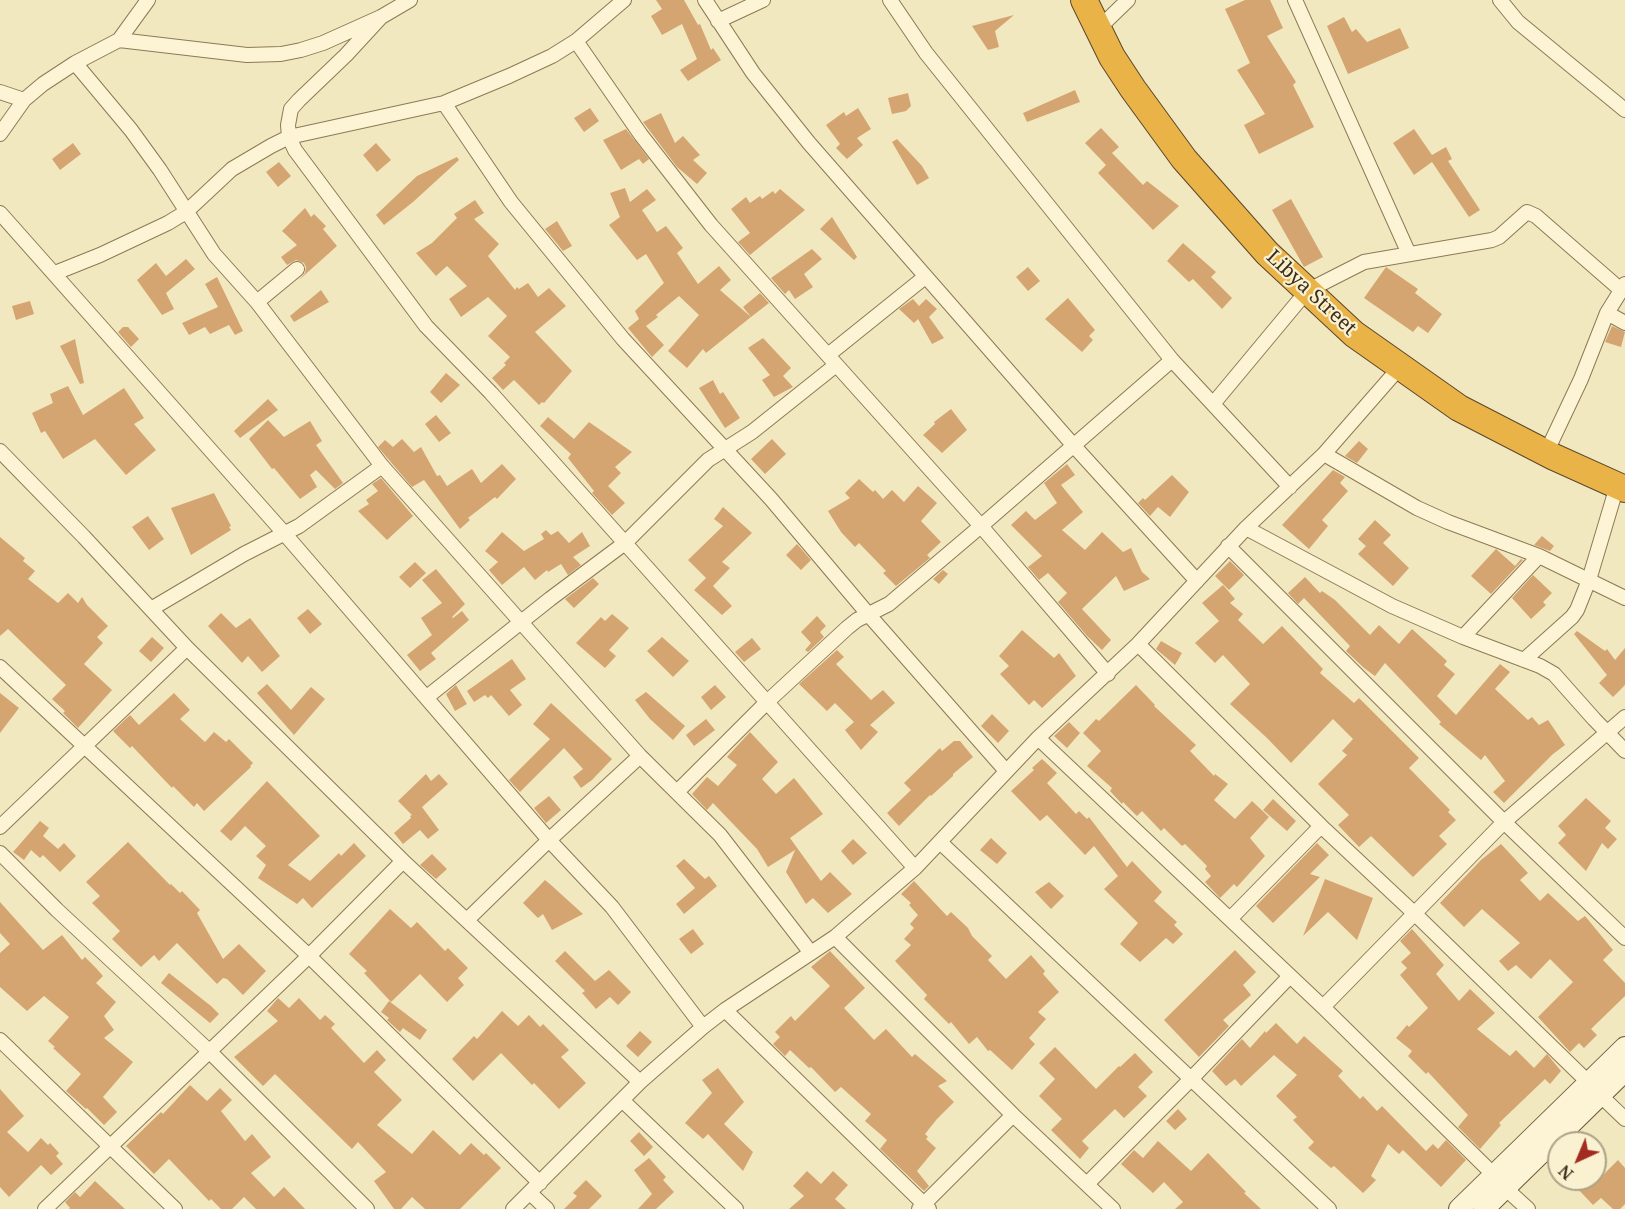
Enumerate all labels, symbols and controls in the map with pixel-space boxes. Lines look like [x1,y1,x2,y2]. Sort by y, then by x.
street label: Libya Street [1261,245,1361,341]
north arrow [1547,1131,1607,1191]
text: N [1554,1160,1578,1185]

